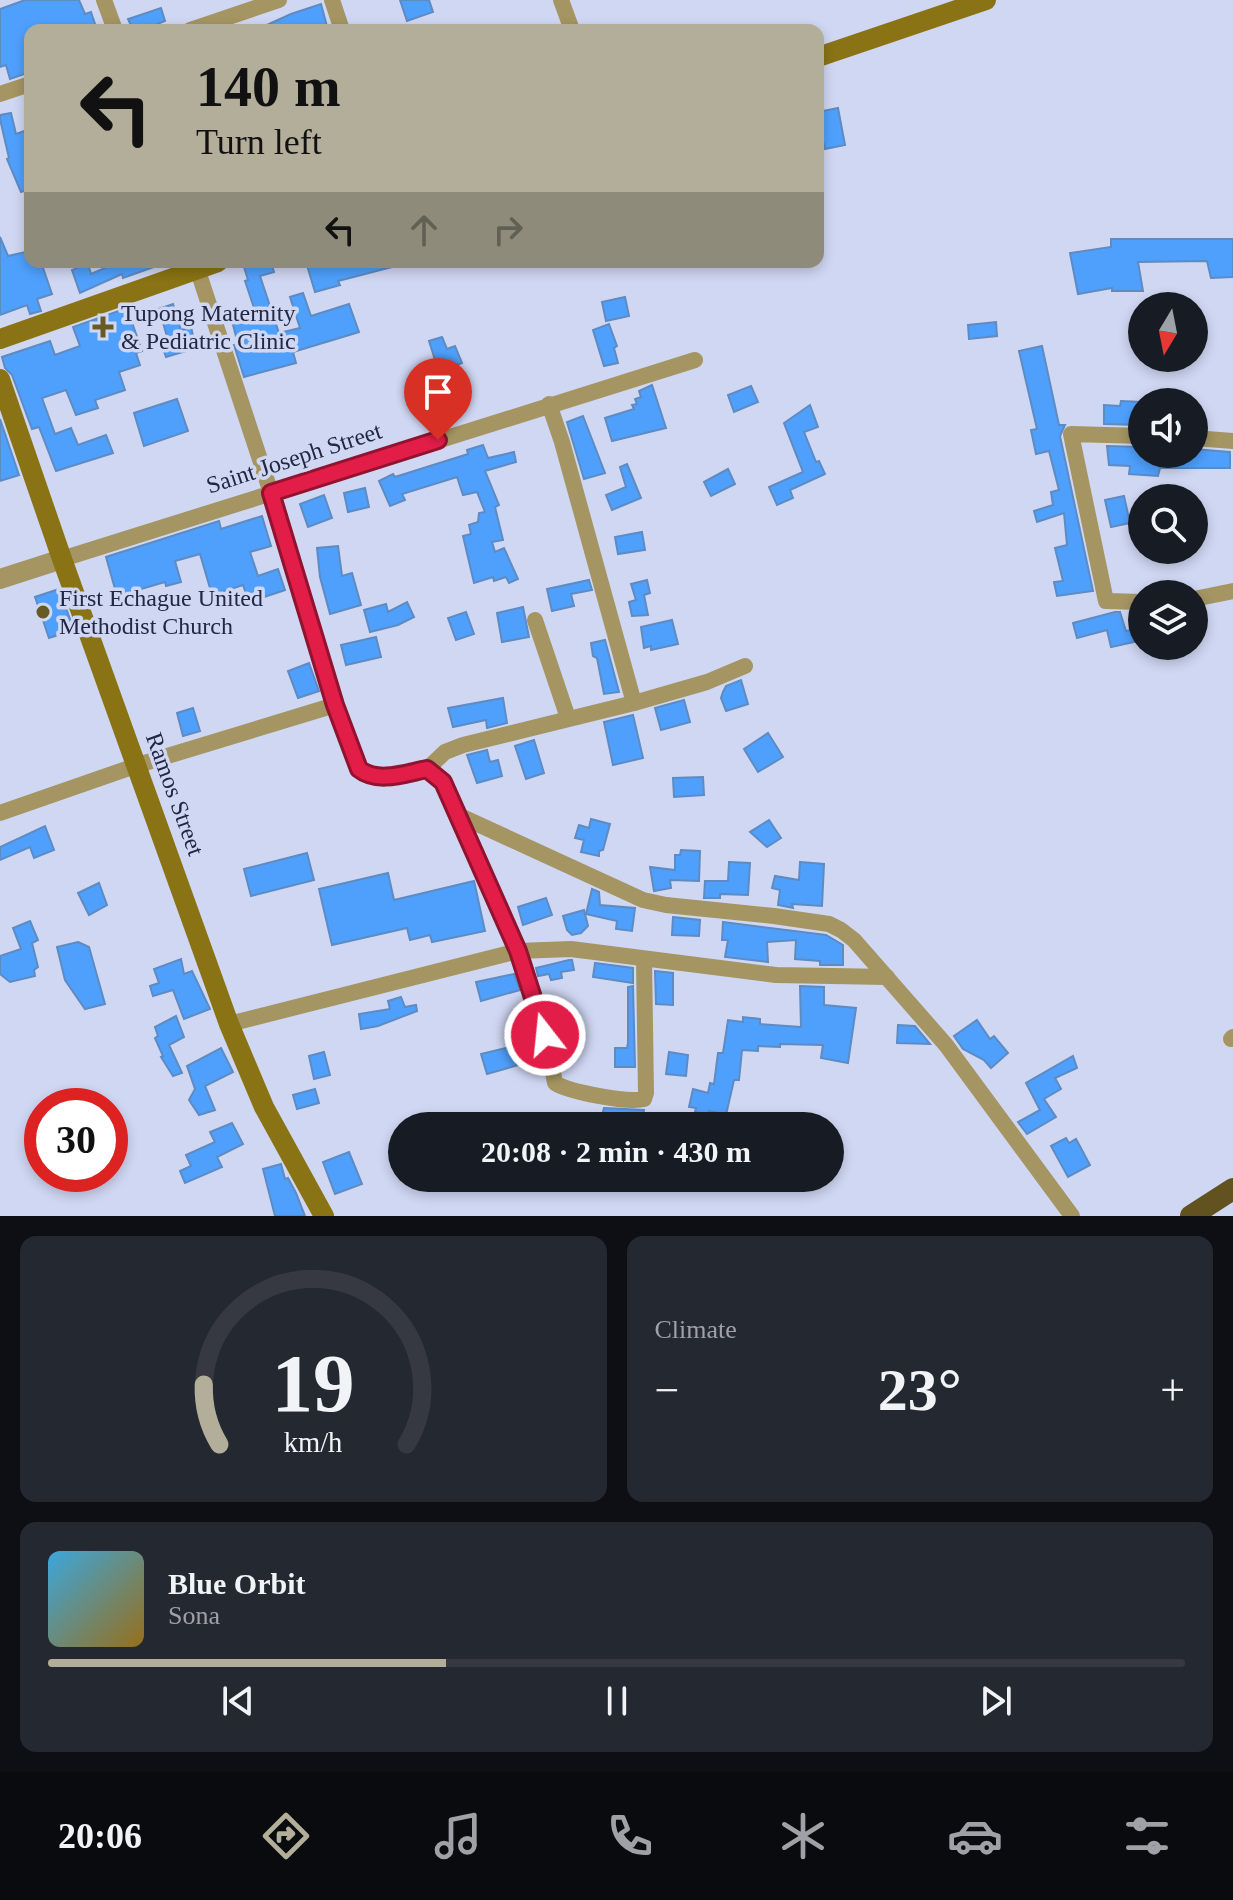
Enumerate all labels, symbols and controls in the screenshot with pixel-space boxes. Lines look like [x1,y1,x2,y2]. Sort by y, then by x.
icon: left [64,56,168,160]
text: 140 m [196,56,341,118]
text: Turn left [196,122,322,162]
icon: left [318,208,362,252]
icon: ahead [402,208,446,252]
icon: right [486,208,530,252]
north arrow [1128,292,1208,372]
map controls [1128,292,1208,660]
place label: Tupong Maternity & Pediatric Clinic [121,300,296,354]
marker: Tupong Maternity & Pediatric Clinic [92,316,114,338]
pin [404,358,472,440]
icon: arrive [416,370,460,414]
button: sound [1128,388,1208,468]
street label: Saint Joseph Street [203,417,385,499]
button: search [1128,484,1208,564]
button: layers [1128,580,1208,660]
place label: First Echague United Methodist Church [59,585,263,639]
marker: First Echague United Methodist Church [34,603,52,621]
street label: Ramos Street [141,729,209,859]
position arrow [503,993,587,1077]
speed limit sign: 30 [24,1088,128,1192]
text: 20:08 · 2 min · 430 m [481,1135,751,1168]
text: Climate [655,1315,737,1344]
text: 19 [272,1337,355,1429]
text: 23° [878,1357,962,1423]
text: − [655,1366,679,1415]
text: + [1160,1366,1185,1415]
text: km/h [284,1427,343,1458]
text: Blue Orbit [168,1567,306,1600]
text: Sona [168,1601,220,1630]
icon: previous [216,1679,260,1723]
icon: pause [595,1679,639,1723]
icon: next [974,1679,1018,1723]
icon: directions [258,1808,314,1864]
icon: music [430,1808,486,1864]
icon: phone [602,1808,658,1864]
icon: climate [775,1808,831,1864]
icon: car [947,1808,1003,1864]
icon: filters [1119,1808,1175,1864]
text: 20:06 [58,1816,142,1856]

